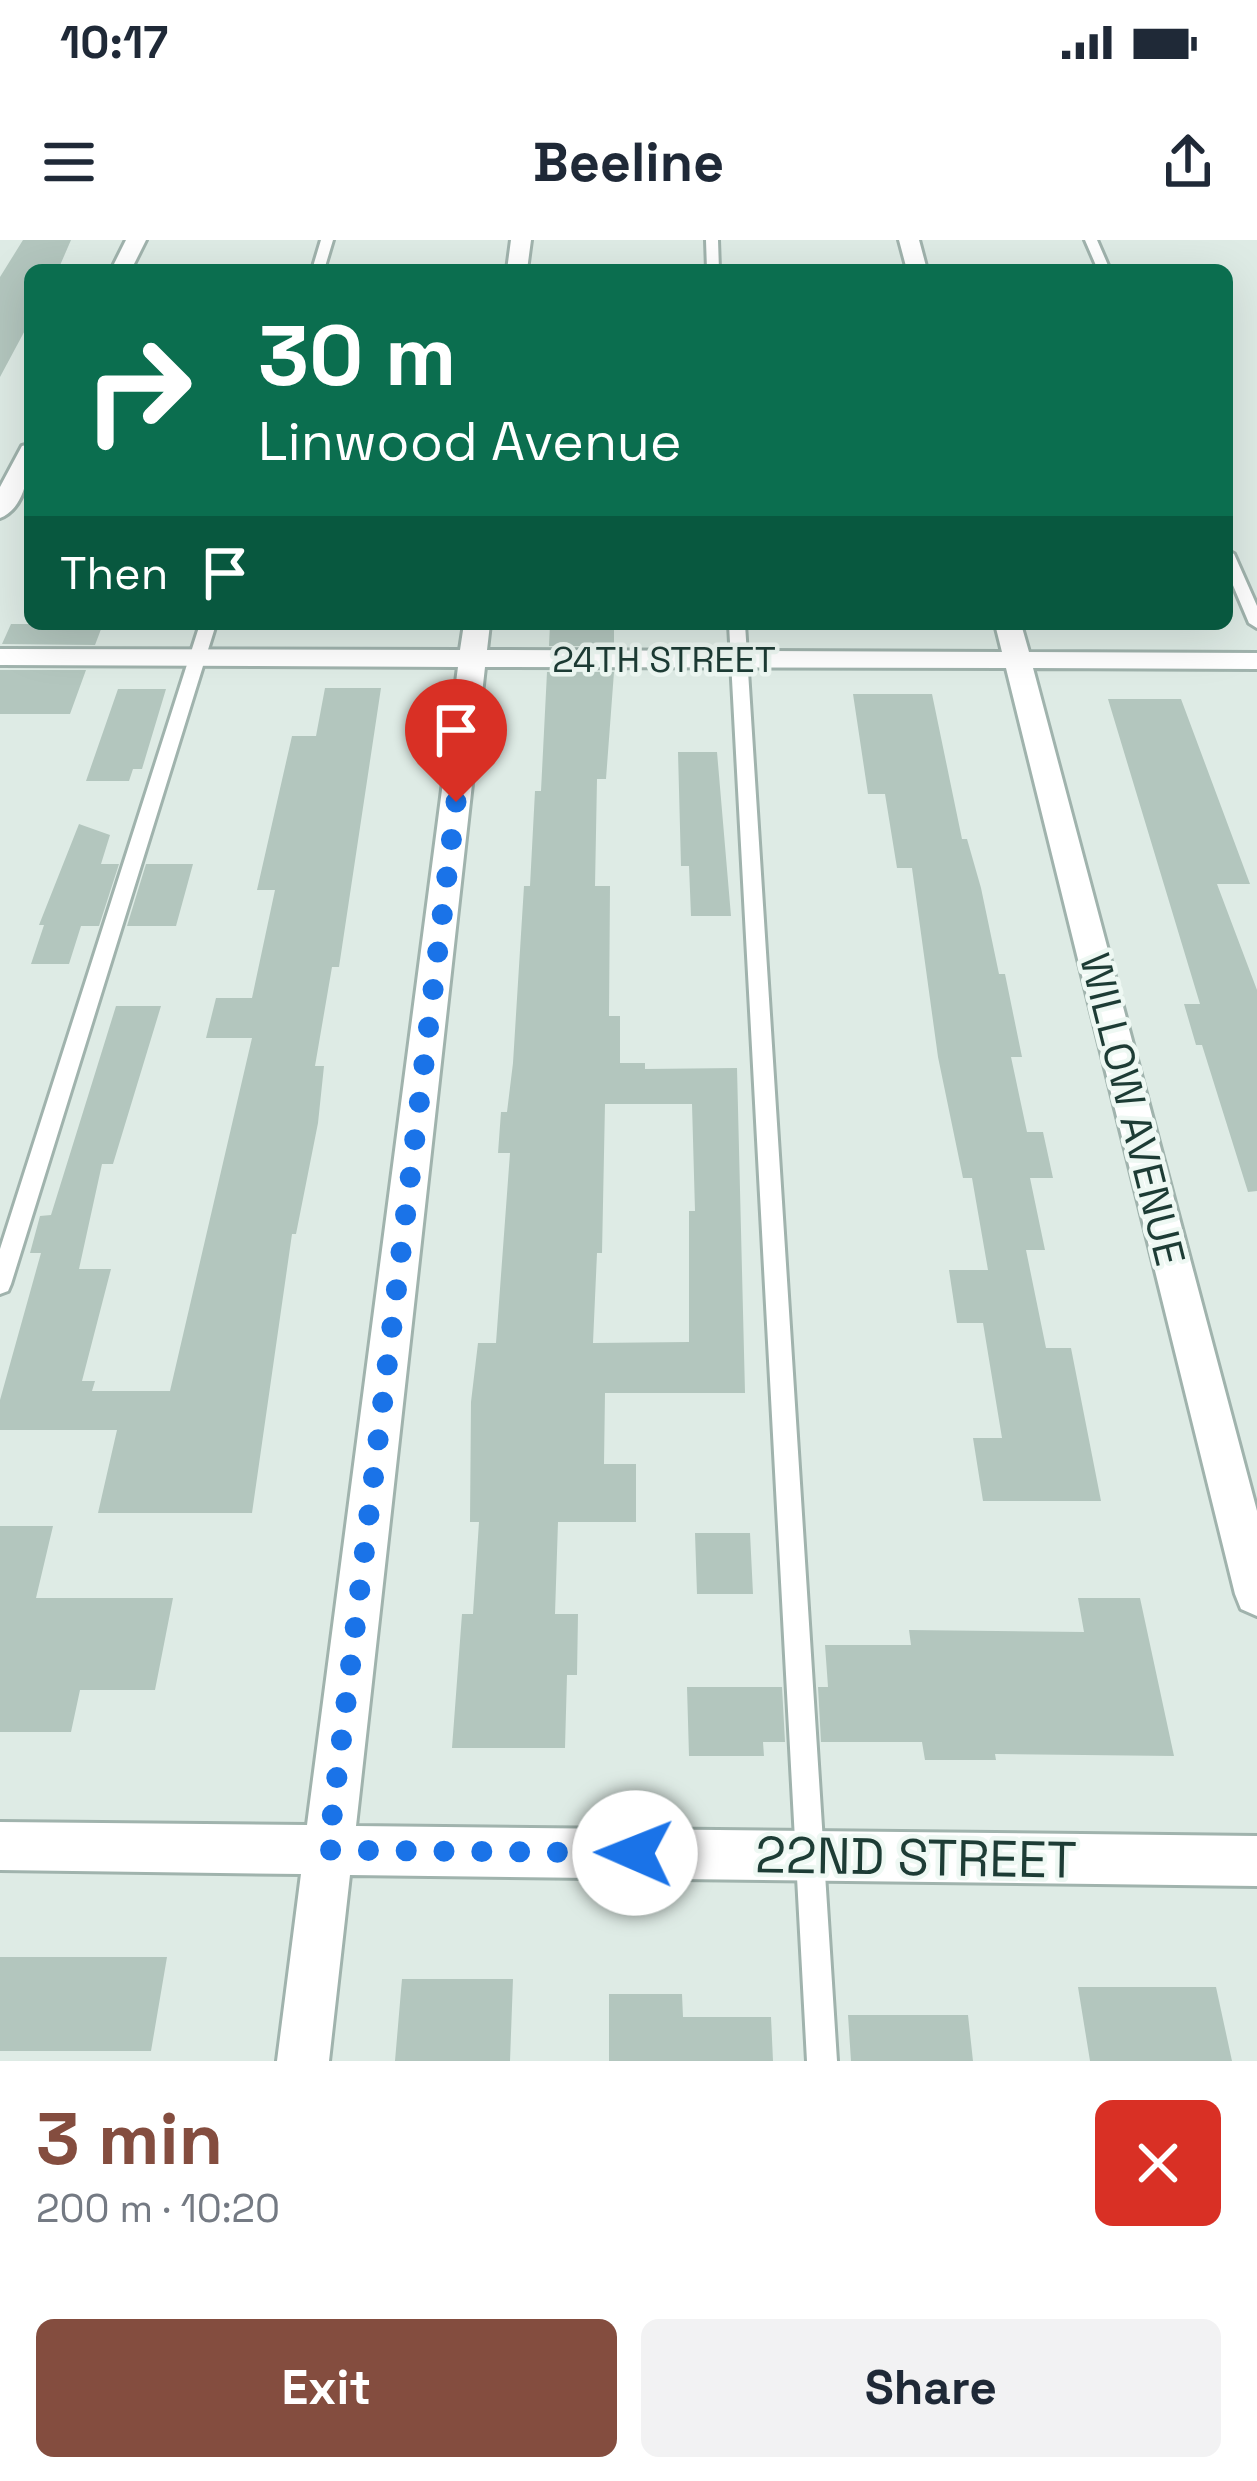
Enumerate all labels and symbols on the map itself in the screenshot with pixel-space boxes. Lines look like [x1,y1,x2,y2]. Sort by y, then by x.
street label: 24TH STREET [552,637,776,683]
pin [405,679,507,802]
street label: WILLOW AVENUE [1068,948,1197,1271]
position arrow [572,1790,698,1916]
street label: 22ND STREET [755,1822,1077,1893]

